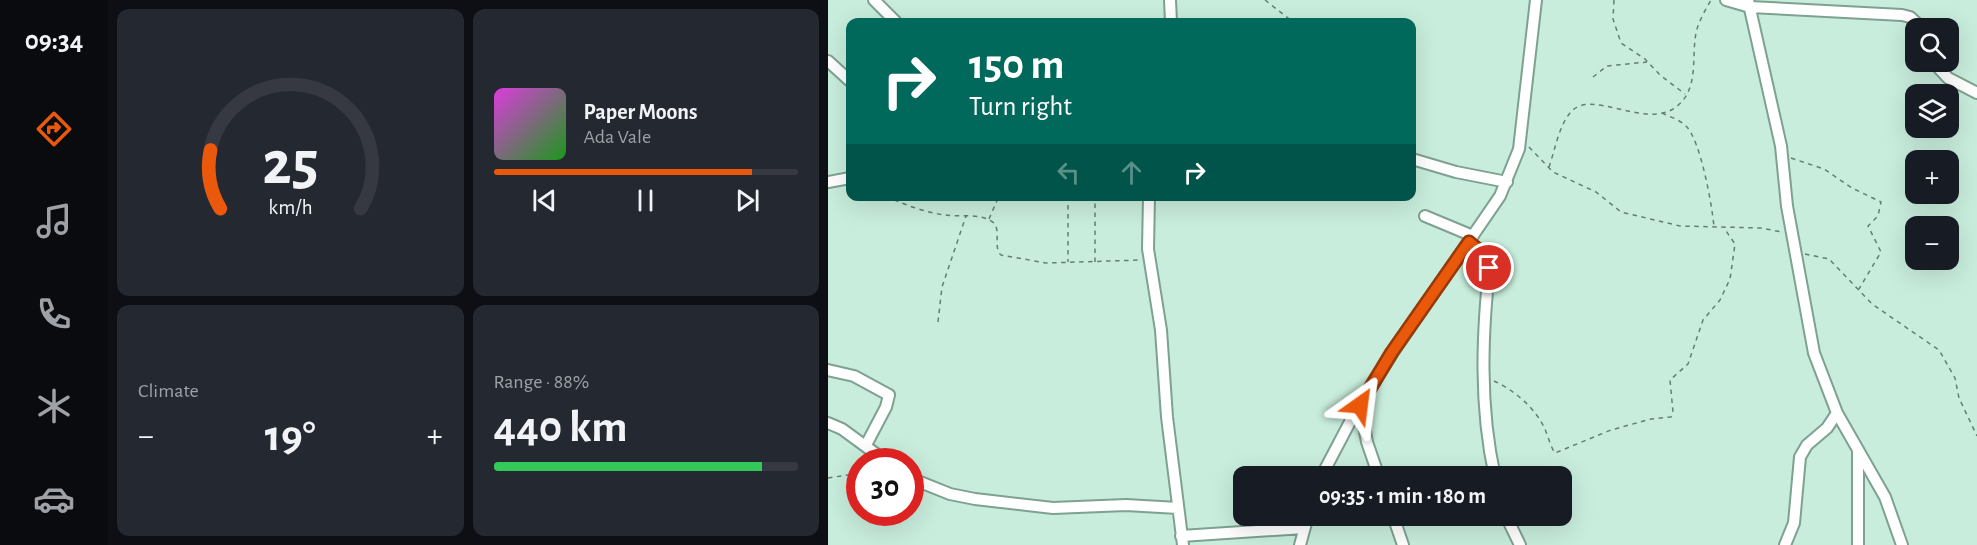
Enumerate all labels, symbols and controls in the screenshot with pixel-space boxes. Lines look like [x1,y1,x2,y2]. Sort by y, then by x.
map controls [1905,18,1959,270]
button: search [1905,18,1959,72]
text: 09:34 [25,27,83,54]
icon: right [870,42,948,120]
text: 150 m [969,44,1064,86]
button: layers [1905,84,1959,138]
text: Turn right [969,93,1072,120]
text: Paper Moons [584,101,697,123]
icon: directions [33,108,75,150]
text: Ada Vale [584,127,651,147]
text: 25 [262,134,318,196]
button: + [1905,150,1959,204]
icon: left [1052,156,1085,189]
icon: ahead [1115,156,1148,189]
icon: right [1178,156,1211,189]
icon: previous [528,184,561,217]
icon: pause [629,184,662,217]
icon: next [731,184,764,217]
text: km/h [268,198,312,219]
icon: music [33,200,75,242]
button: − [1905,216,1959,270]
pin [1463,242,1514,293]
icon: arrive [1472,251,1505,284]
icon: phone [33,293,75,335]
text: Range · 88% [494,372,589,392]
position arrow [1328,373,1392,437]
text: Climate [138,381,199,401]
icon: climate [33,385,75,427]
text: 440 km [494,405,628,450]
text: 19° [265,414,316,459]
text: − [138,420,154,453]
text: + [427,420,443,453]
speed limit sign: 30 [846,448,924,526]
icon: car [33,478,75,520]
text: 09:35 · 1 min · 180 m [1319,485,1486,507]

